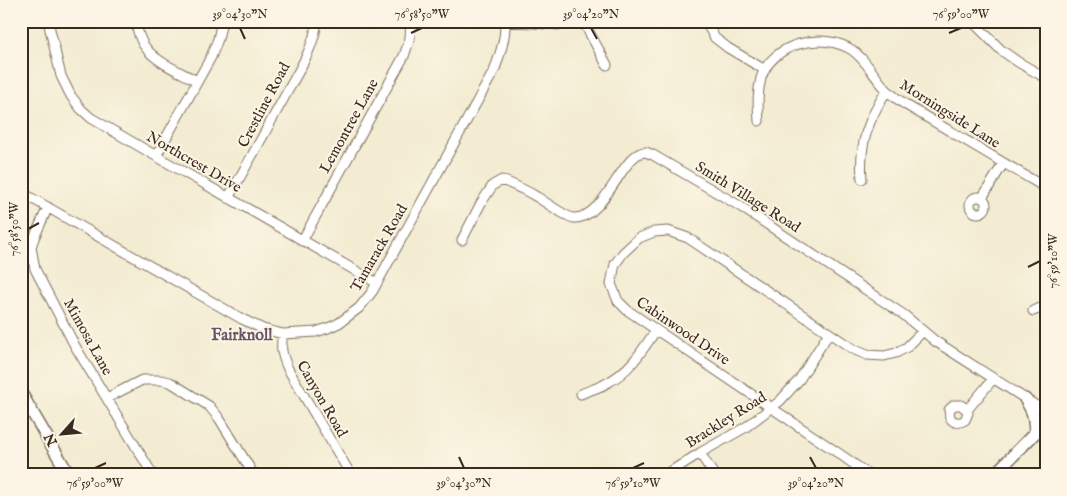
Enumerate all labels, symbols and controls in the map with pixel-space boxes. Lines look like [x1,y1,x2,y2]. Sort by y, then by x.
text: 39°04'30"N [212,7,268,22]
text: 76°58'50"W [395,7,450,22]
text: 39°04'20"N [563,7,620,22]
text: 76°59'00"W [933,7,990,22]
street label: Crestline Road [234,58,295,151]
street label: Lemontree Lane [315,75,383,176]
street label: Morningside Lane [896,75,1004,153]
street label: Northcrest Drive [143,127,245,197]
street label: Smith Village Road [692,157,805,237]
street label: Tamarack Road [346,200,412,295]
text: 76°58'50"W [7,201,22,256]
text: 76°59'10"W [1046,233,1061,289]
street label: Cabinwood Drive [632,293,734,369]
street label: Mimosa Lane [59,295,117,379]
district label: Fairknoll [211,326,273,346]
street label: Canyon Road [292,357,352,442]
street label: Brackley Road [682,387,771,452]
north arrow [38,408,88,458]
text: N [41,430,63,450]
text: 76°59'00"W [67,476,124,491]
text: 39°04'30"N [436,476,492,491]
text: 76°59'10"W [605,476,661,491]
text: 39°04'20"N [788,476,845,491]

